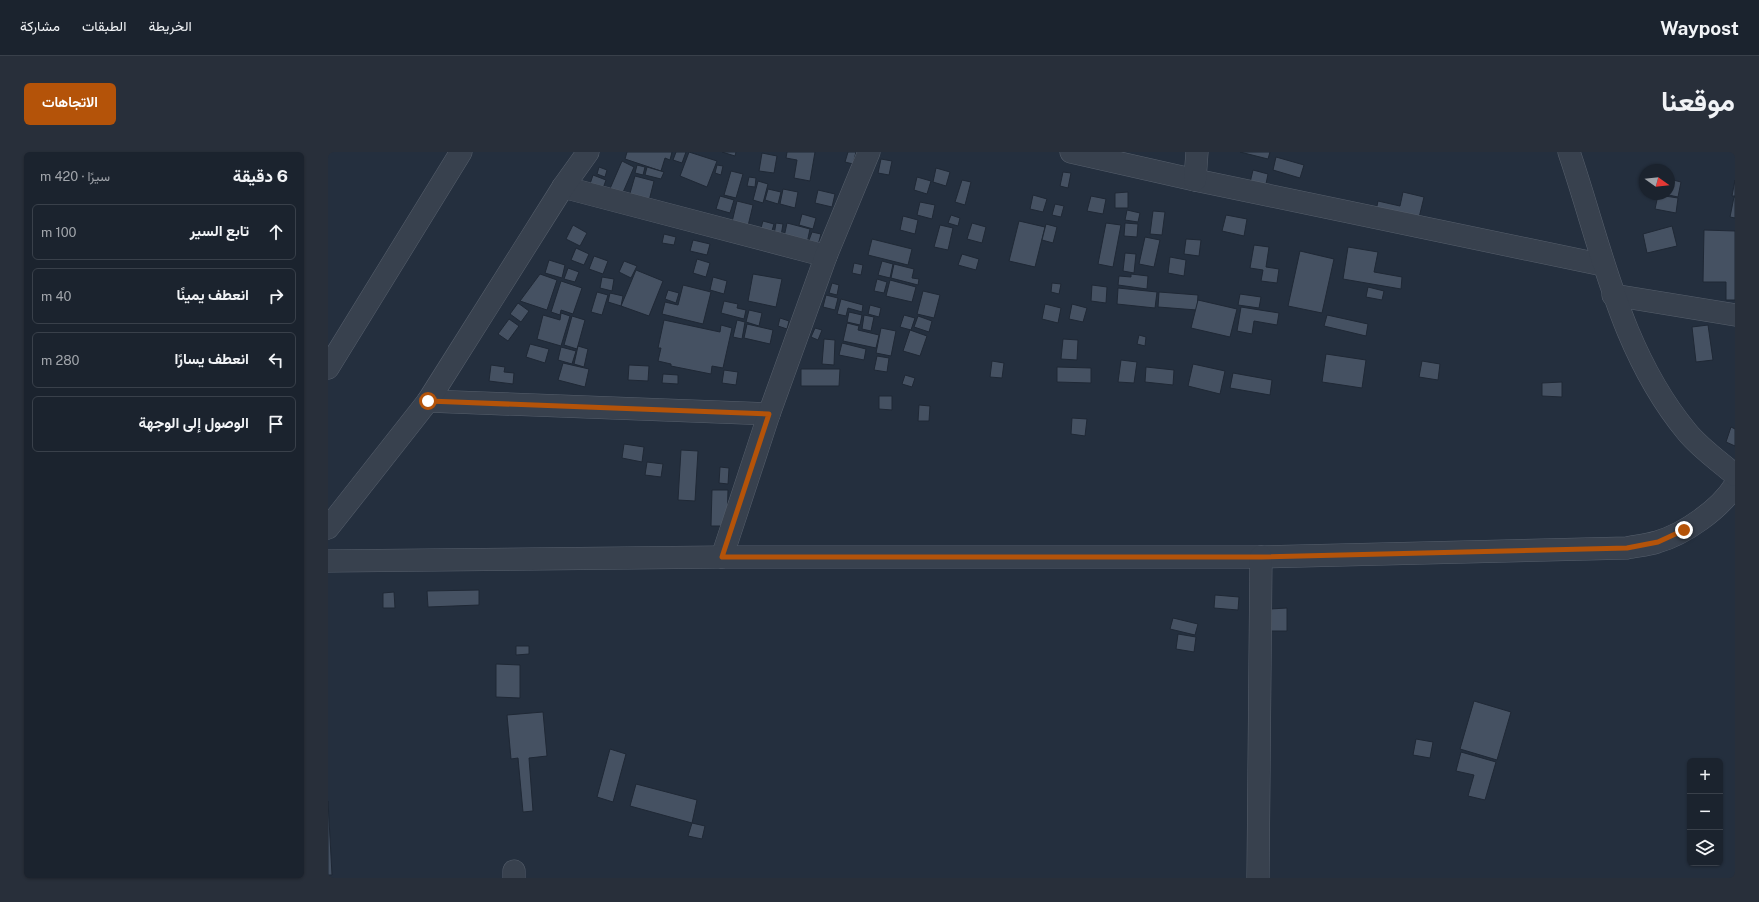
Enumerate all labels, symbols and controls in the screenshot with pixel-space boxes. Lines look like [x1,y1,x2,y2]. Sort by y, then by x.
text: Waypost [1660,17,1739,39]
text: مشاركة [20,18,60,34]
text: الطبقات [82,18,126,34]
text: الخريطة [148,18,192,34]
button: الاتجاهات [24,83,116,125]
text: موقعنا [1661,84,1735,117]
north arrow [1639,164,1675,200]
text: 6 دقيقة [233,166,288,186]
text: سيرًا · 420 m [40,169,110,184]
icon: ahead [265,221,287,243]
text: تابع السير [190,222,249,239]
text: 100 m [41,225,77,240]
icon: right [265,285,287,307]
text: انعطف يمينًا [176,286,249,303]
text: 40 m [41,289,72,304]
icon: left [265,349,287,371]
text: انعطف يسارًا [175,350,249,367]
text: 280 m [41,353,79,368]
route start [419,392,437,410]
icon: arrive [265,413,287,435]
text: الوصول إلى الوجهة [139,414,249,431]
route end [1675,521,1693,539]
map controls [1687,758,1723,866]
button: + [1687,758,1723,794]
button: − [1687,794,1723,830]
button: layers [1687,830,1723,866]

